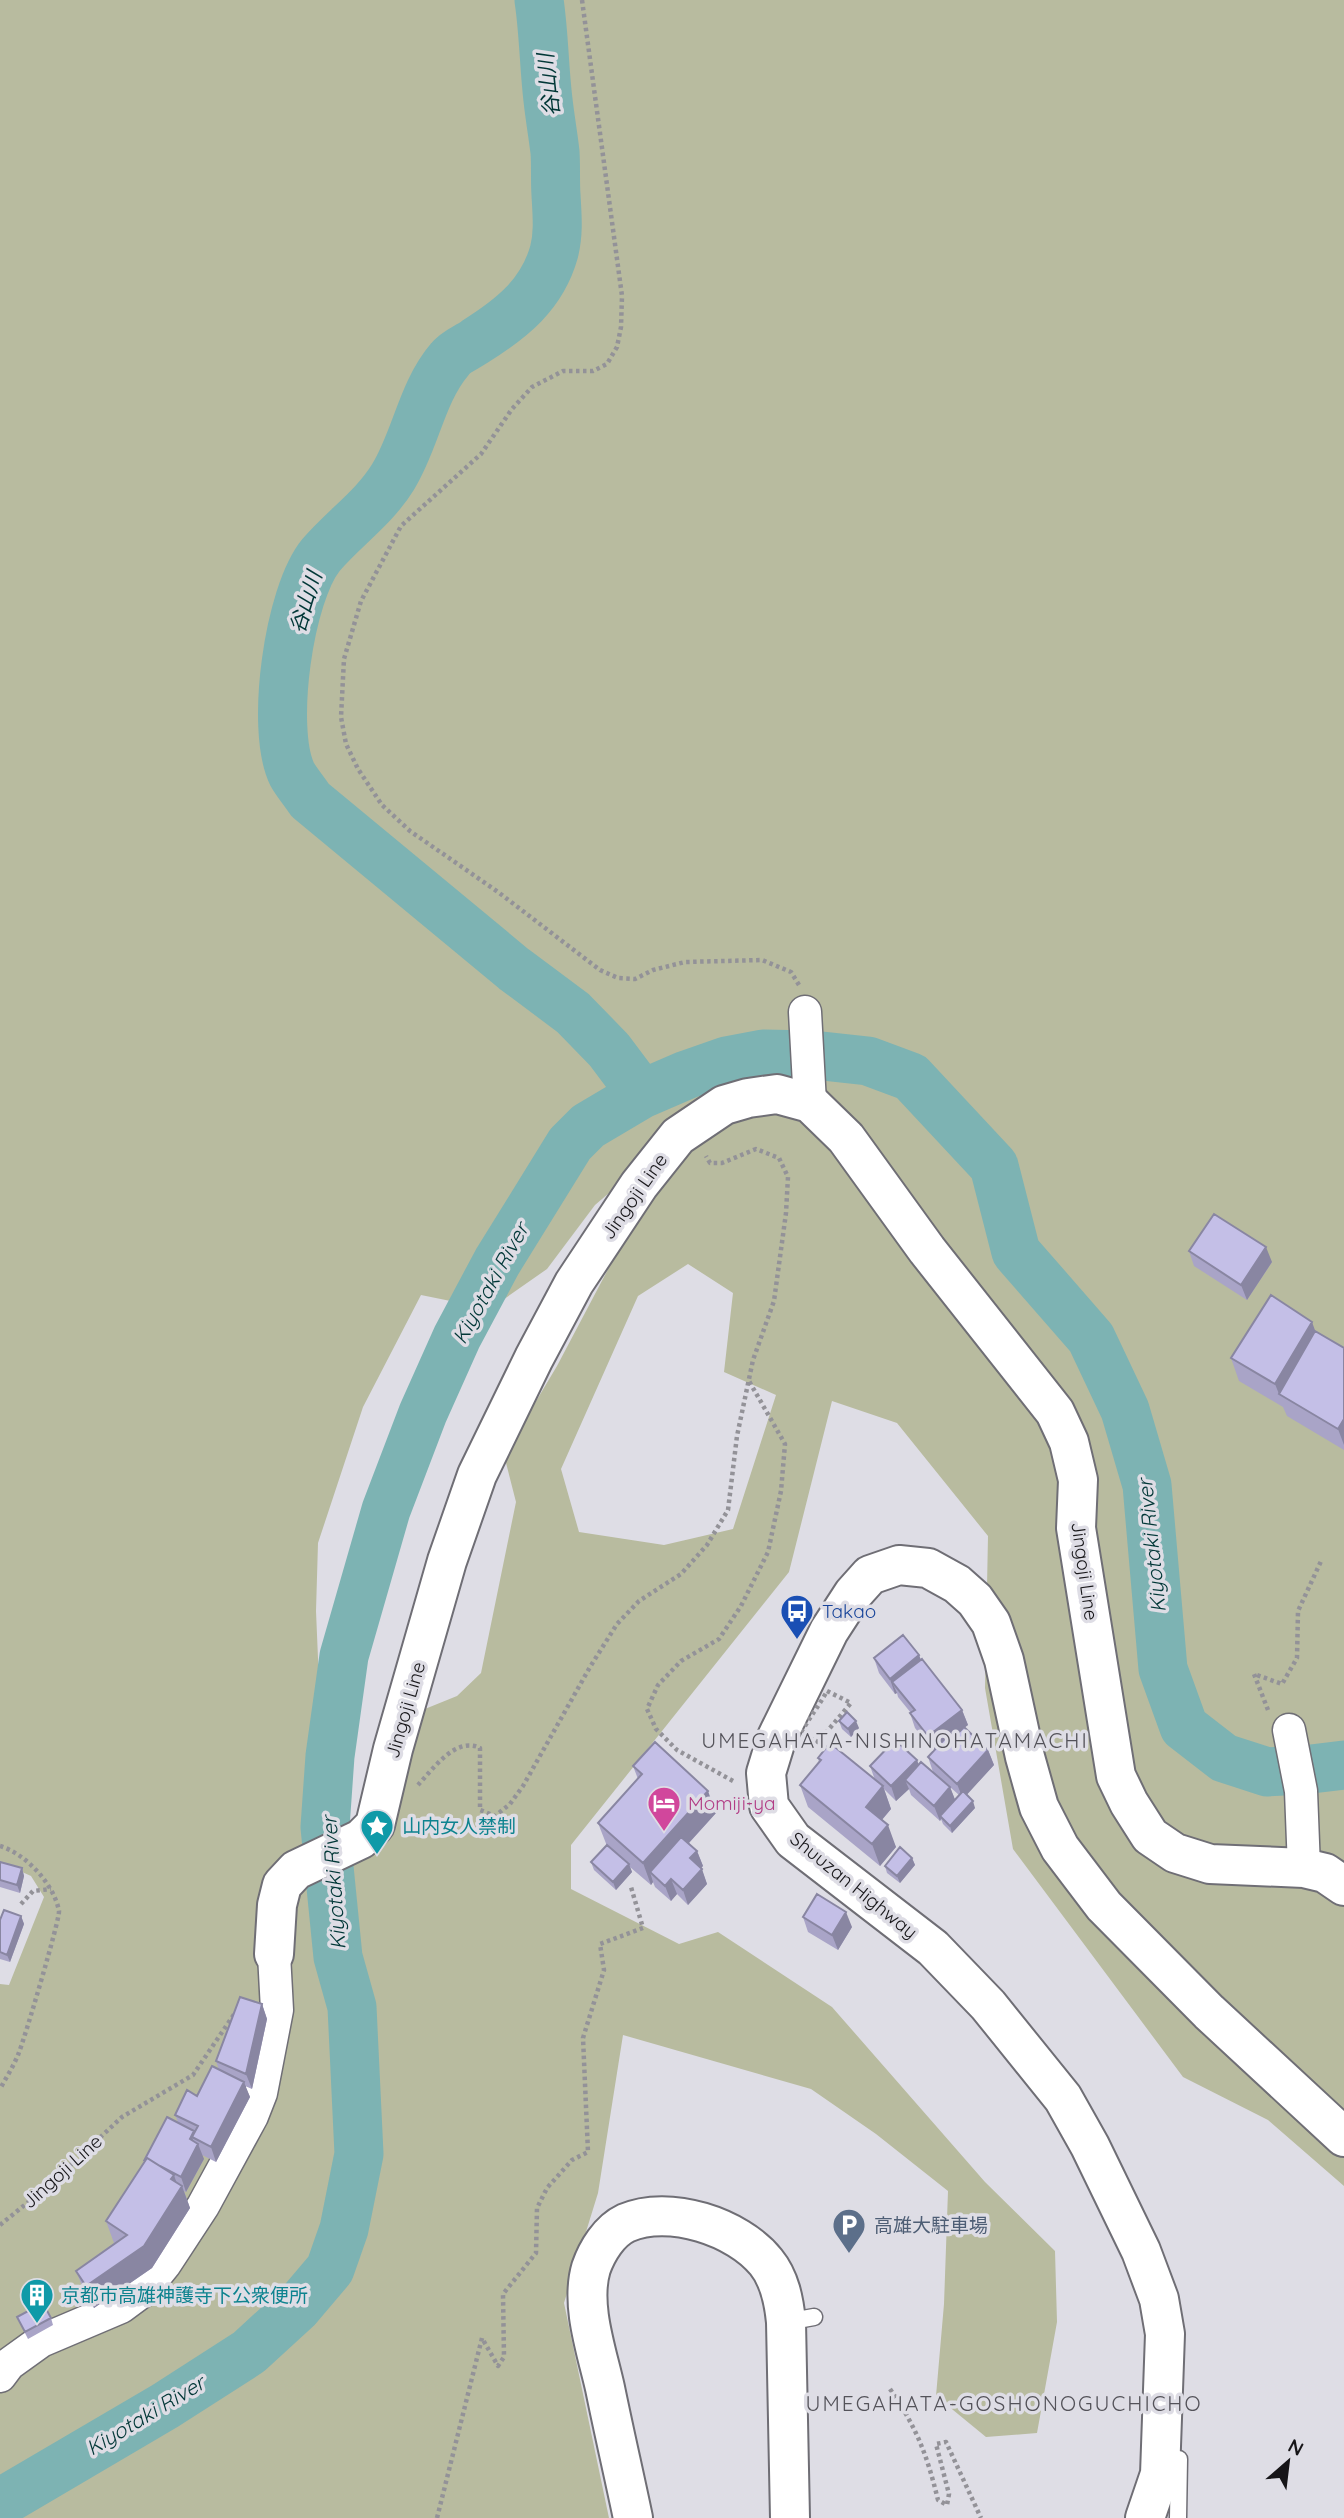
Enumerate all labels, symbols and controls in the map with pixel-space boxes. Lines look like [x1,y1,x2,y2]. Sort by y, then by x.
water label: 谷山川 [532,50,564,118]
water label: 谷山川 [283,566,327,636]
street label: Jingoji Line [596,1149,672,1243]
water label: Kiyotaki River [446,1216,535,1348]
water label: Kiyotaki River [1131,1475,1171,1614]
street label: Jingoji Line [1066,1520,1104,1622]
bus stop icon: Takao [778,1592,816,1641]
place label: Takao [822,1599,876,1623]
street label: Jingoji Line [380,1659,430,1761]
district label: UMEGAHATA-NISHINOHATAMACHI [701,1727,1089,1753]
hotel icon: Momiji-ya [645,1784,683,1833]
place label: Momiji-ya [688,1791,776,1815]
place icon: 山内女人禁制 [358,1807,396,1856]
water label: Kiyotaki River [315,1812,351,1951]
place label: 山内女人禁制 [402,1814,516,1838]
street label: Shuuzan Highway [785,1826,923,1944]
street label: Jingoji Line [17,2129,107,2213]
parking icon: 高雄大駐車場 [830,2206,868,2255]
place label: 高雄大駐車場 [874,2213,988,2237]
building icon: 京都市高雄神護寺下公衆便所 [18,2276,56,2325]
place label: 京都市高雄神護寺下公衆便所 [61,2283,308,2307]
water label: Kiyotaki River [81,2368,212,2461]
district label: UMEGAHATA-GOSHONOGUCHICHO [805,2390,1203,2416]
north arrow [1253,2427,1323,2497]
text: N [1284,2433,1308,2461]

